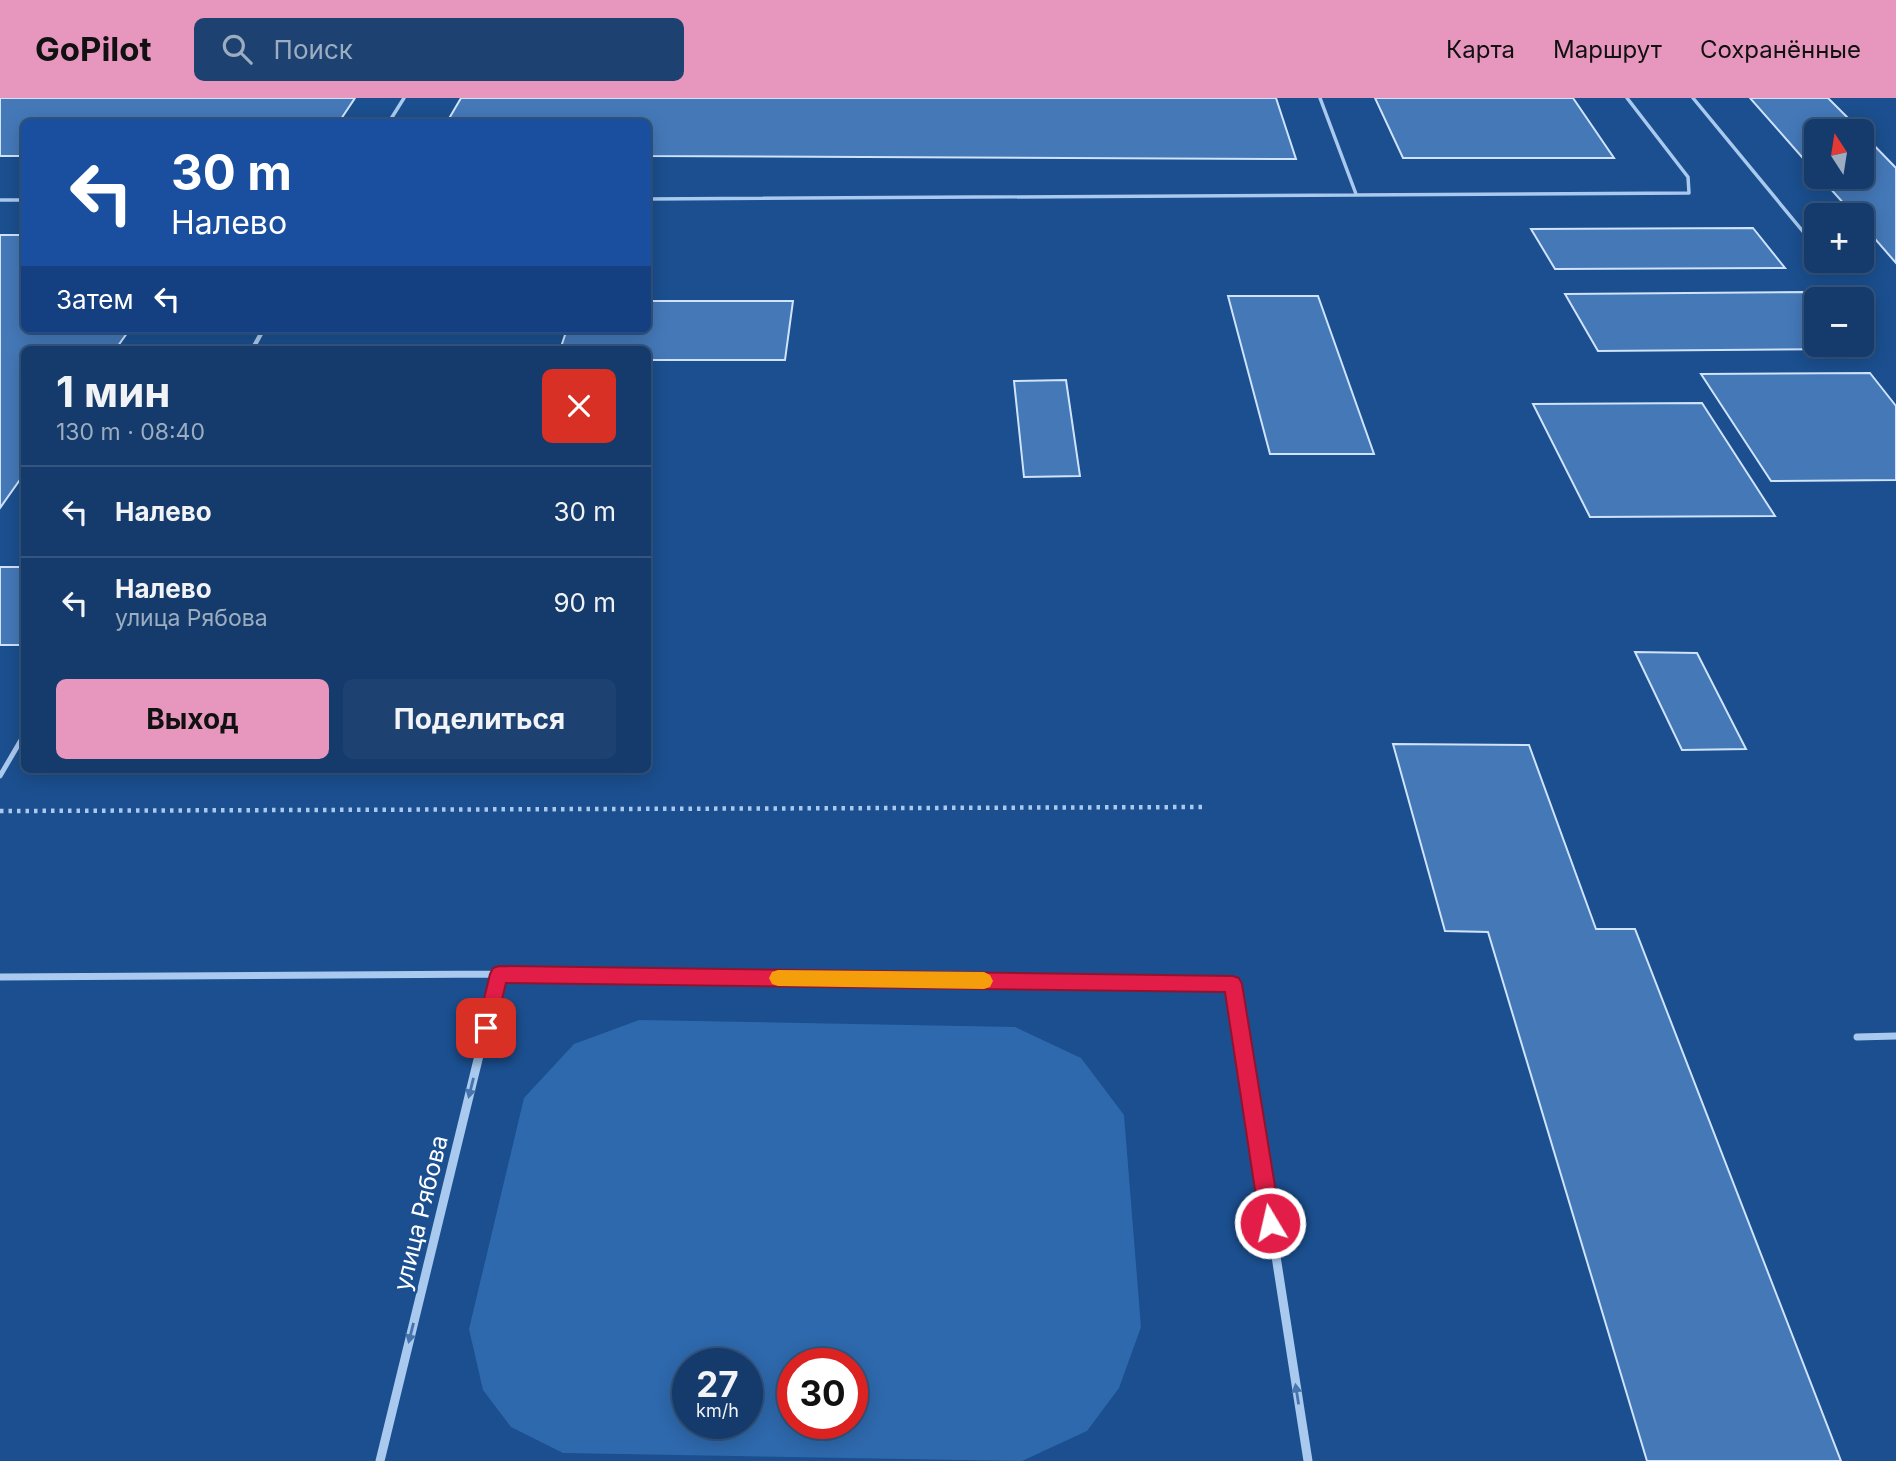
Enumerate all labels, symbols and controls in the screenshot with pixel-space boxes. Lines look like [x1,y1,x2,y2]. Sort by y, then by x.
search box [194,18,684,81]
text: GoPilot [35,29,152,69]
icon: search [218,30,256,68]
text: Поиск [274,34,353,65]
text: Карта [1446,35,1515,64]
text: Маршрут [1553,35,1662,64]
text: Сохранённые [1700,35,1861,64]
north arrow [1804,119,1874,189]
map controls [1804,119,1874,357]
text: 30 m [171,143,292,202]
icon: left [56,147,147,238]
text: Налево [171,203,287,242]
button: + [1804,203,1874,273]
icon: left [148,280,186,318]
text: Затем [56,284,134,315]
button: − [1804,287,1874,357]
text: 1 мин [56,366,170,417]
button: close [542,369,616,443]
text: 130 m · 08:40 [56,418,205,446]
icon: left [56,493,94,531]
text: Налево [115,496,212,527]
text: 30 m [553,496,616,527]
text: Налево [115,573,212,604]
icon: left [56,584,94,622]
text: 90 m [553,587,616,618]
text: улица Рябова [115,604,268,632]
button: Выход [56,679,329,759]
button: Поделиться [343,679,616,759]
pin [456,998,516,1058]
icon: arrive [467,1009,505,1047]
one-way arrow [465,1077,476,1099]
street label: улица Рябова [387,1132,454,1294]
position arrow [1233,1186,1307,1260]
one-way arrow [405,1322,416,1344]
speed limit sign: 30 [777,1348,868,1439]
text: 27 [696,1363,739,1405]
one-way arrow [1291,1382,1302,1404]
text: km/h [696,1400,739,1421]

